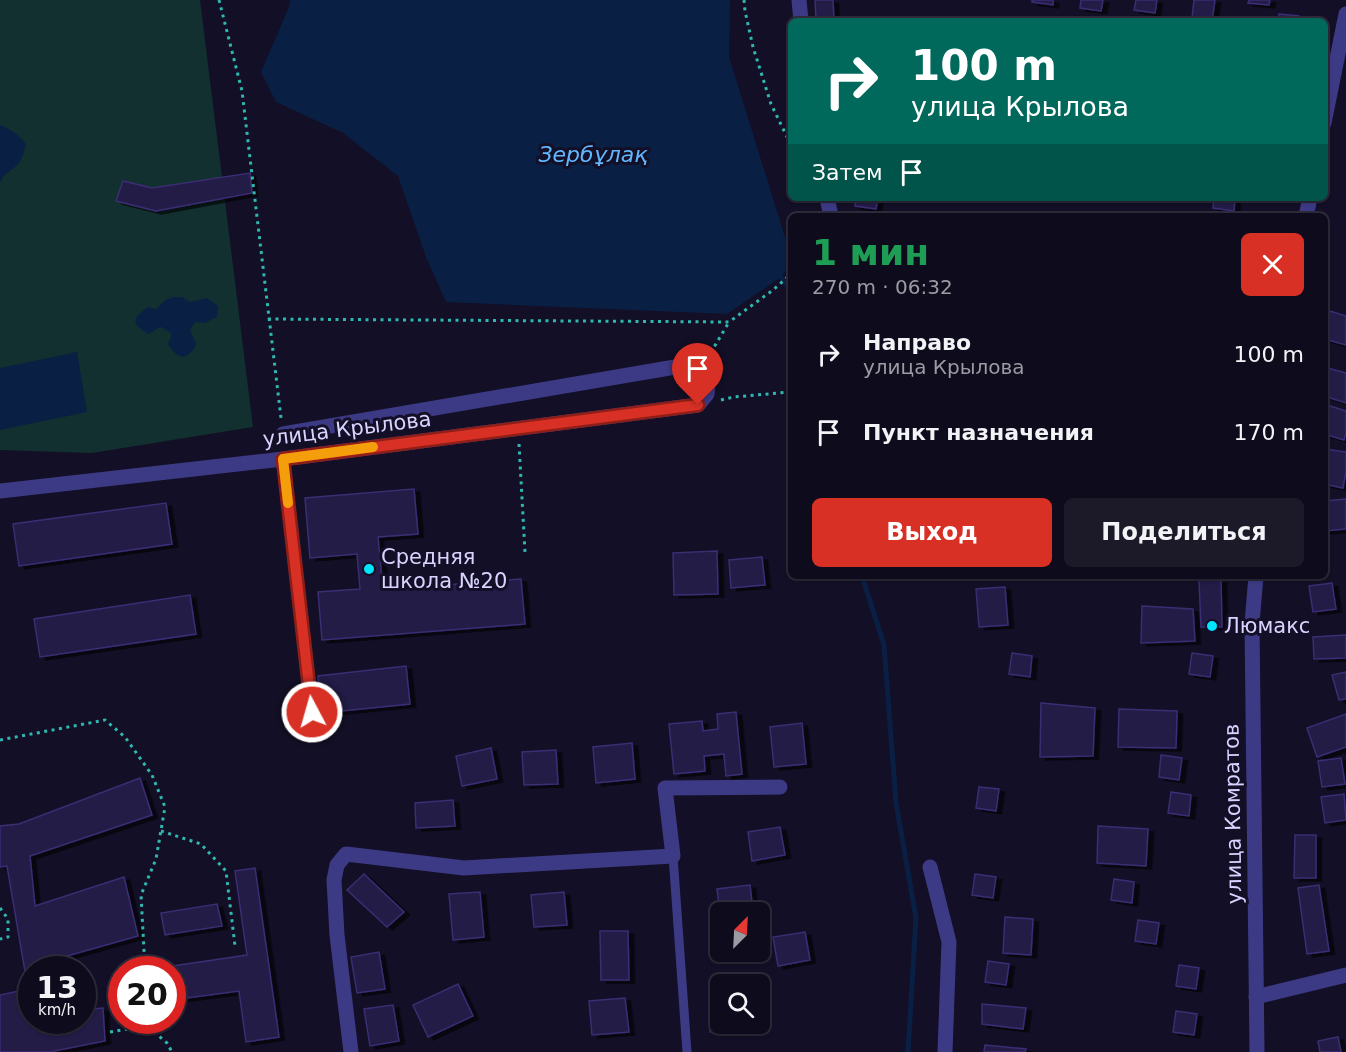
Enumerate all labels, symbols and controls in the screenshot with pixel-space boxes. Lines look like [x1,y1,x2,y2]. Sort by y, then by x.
text: 100 m [911,41,1057,90]
icon: right [812,42,890,120]
text: улица Крылова [911,91,1129,122]
water label: Зербұлақ [538,142,648,167]
icon: arrive [895,156,928,189]
text: Затем [812,160,883,185]
text: 1 мин [812,232,929,273]
button: close [1241,233,1304,296]
text: 270 m · 06:32 [812,275,953,299]
text: Направо [863,330,971,355]
icon: right [812,338,845,371]
text: 100 m [1234,342,1304,367]
pin [672,343,723,405]
icon: arrive [681,352,714,385]
text: улица Крылова [863,355,1025,379]
street label: улица Крылова [261,407,433,451]
icon: arrive [812,416,845,449]
text: Пункт назначения [863,420,1094,445]
text: 170 m [1234,420,1304,445]
button: Выход [812,498,1052,567]
button: Поделиться [1064,498,1304,567]
place label: Средняя школа №20 [381,545,507,593]
marker: Средняя школа №20 [362,562,376,576]
place label: Люмакс [1224,614,1310,638]
marker: Люмакс [1205,619,1219,633]
position arrow [280,680,344,744]
street label: улица Комратов [1219,724,1247,904]
north arrow [710,902,770,962]
map controls [710,902,770,1034]
speed limit sign: 20 [108,956,186,1034]
text: 13 [36,970,78,1005]
button: search [710,974,770,1034]
text: km/h [38,1001,76,1019]

